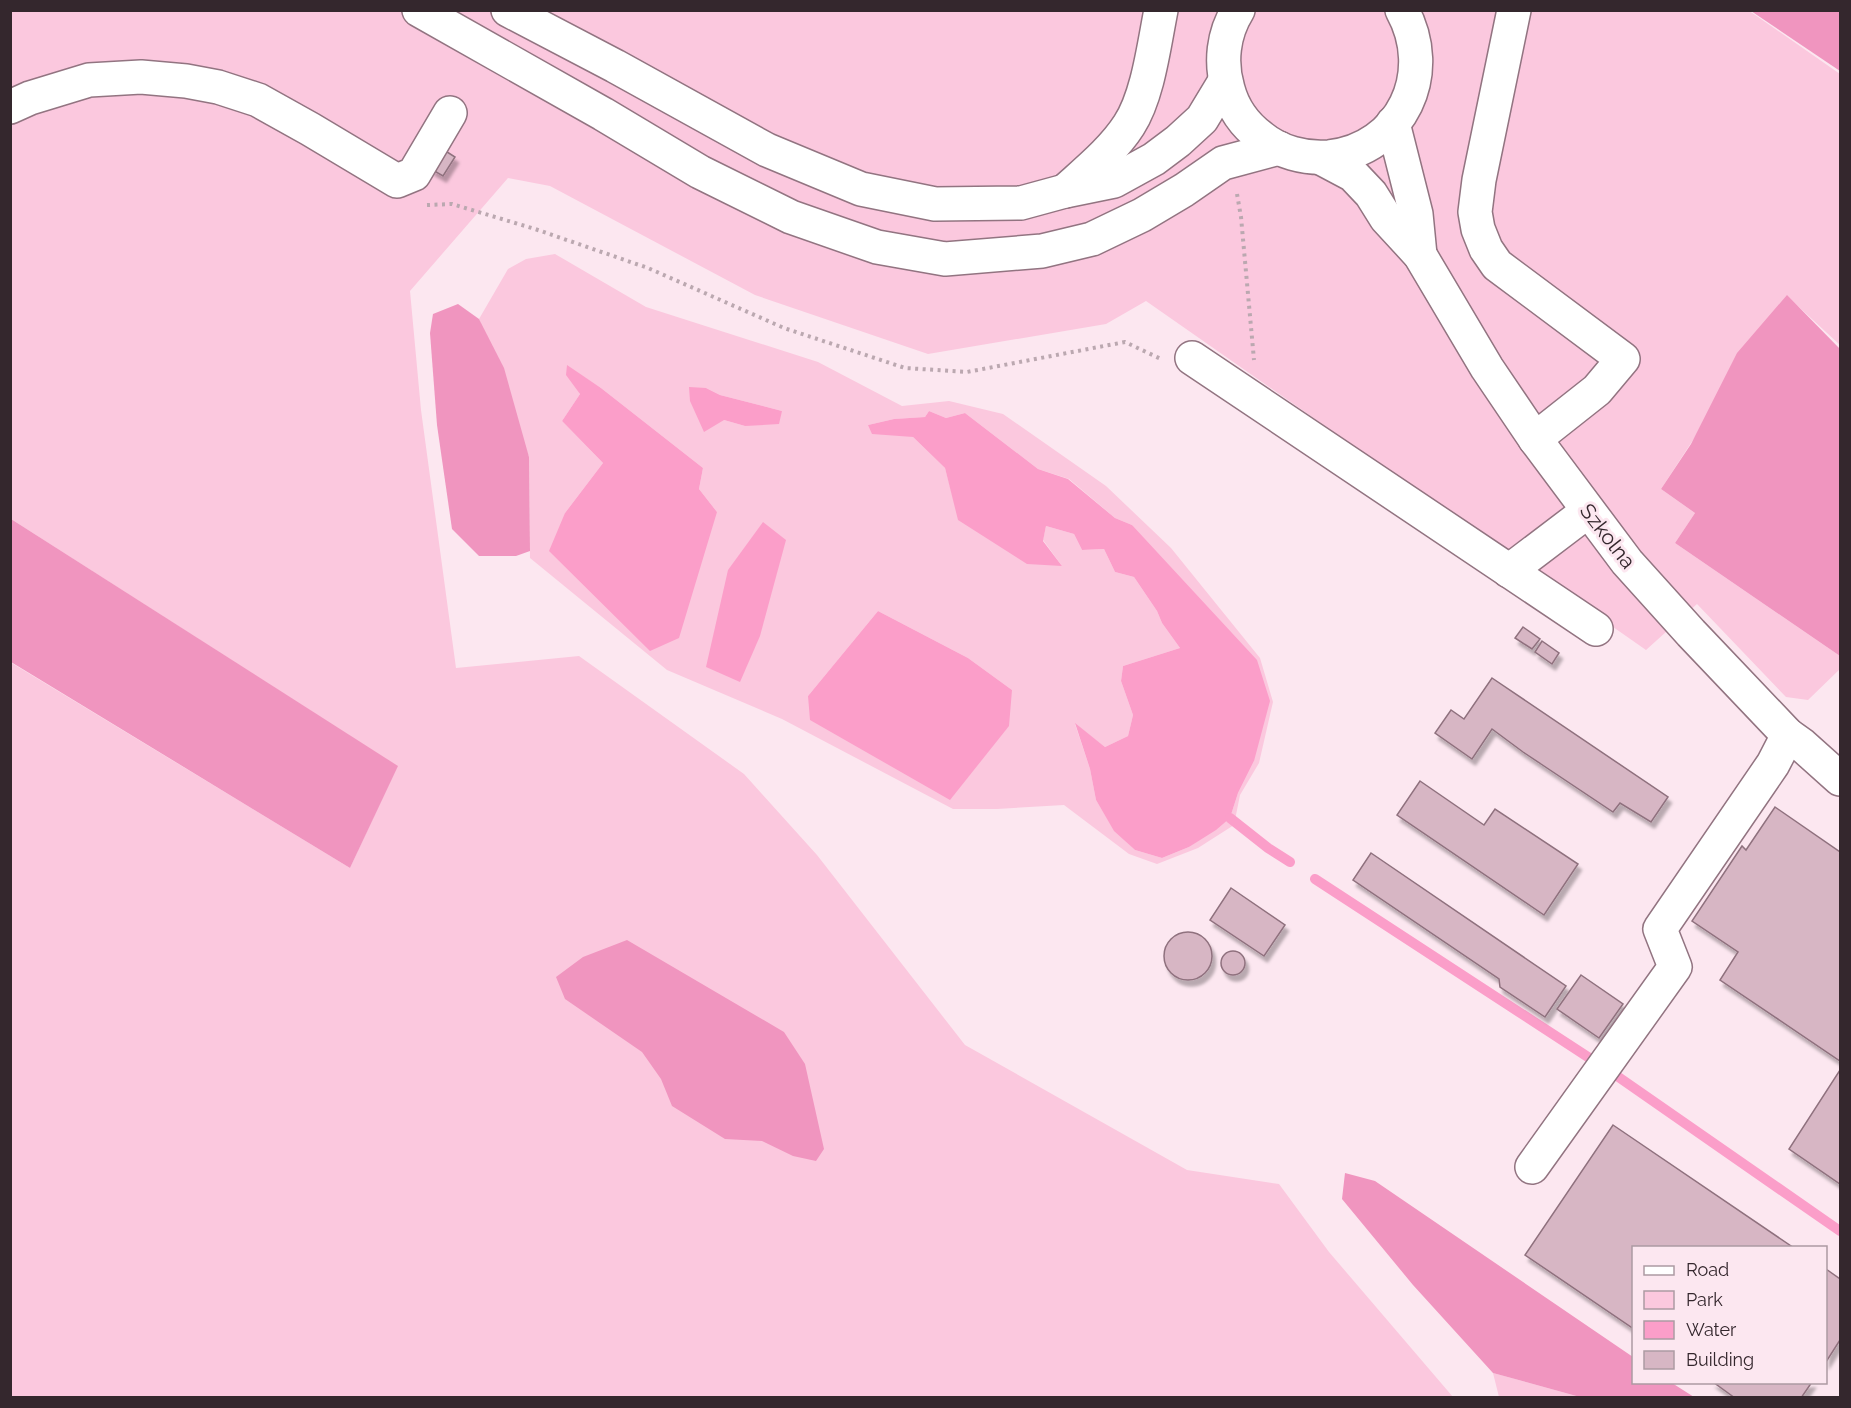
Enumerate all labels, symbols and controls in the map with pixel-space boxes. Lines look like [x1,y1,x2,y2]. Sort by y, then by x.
street label: Szkolna [1575,499,1641,573]
legend [1632,1246,1827,1384]
text: Road [1686,1259,1729,1280]
text: Park [1686,1289,1723,1310]
text: Water [1686,1319,1737,1340]
text: Building [1686,1349,1754,1370]

